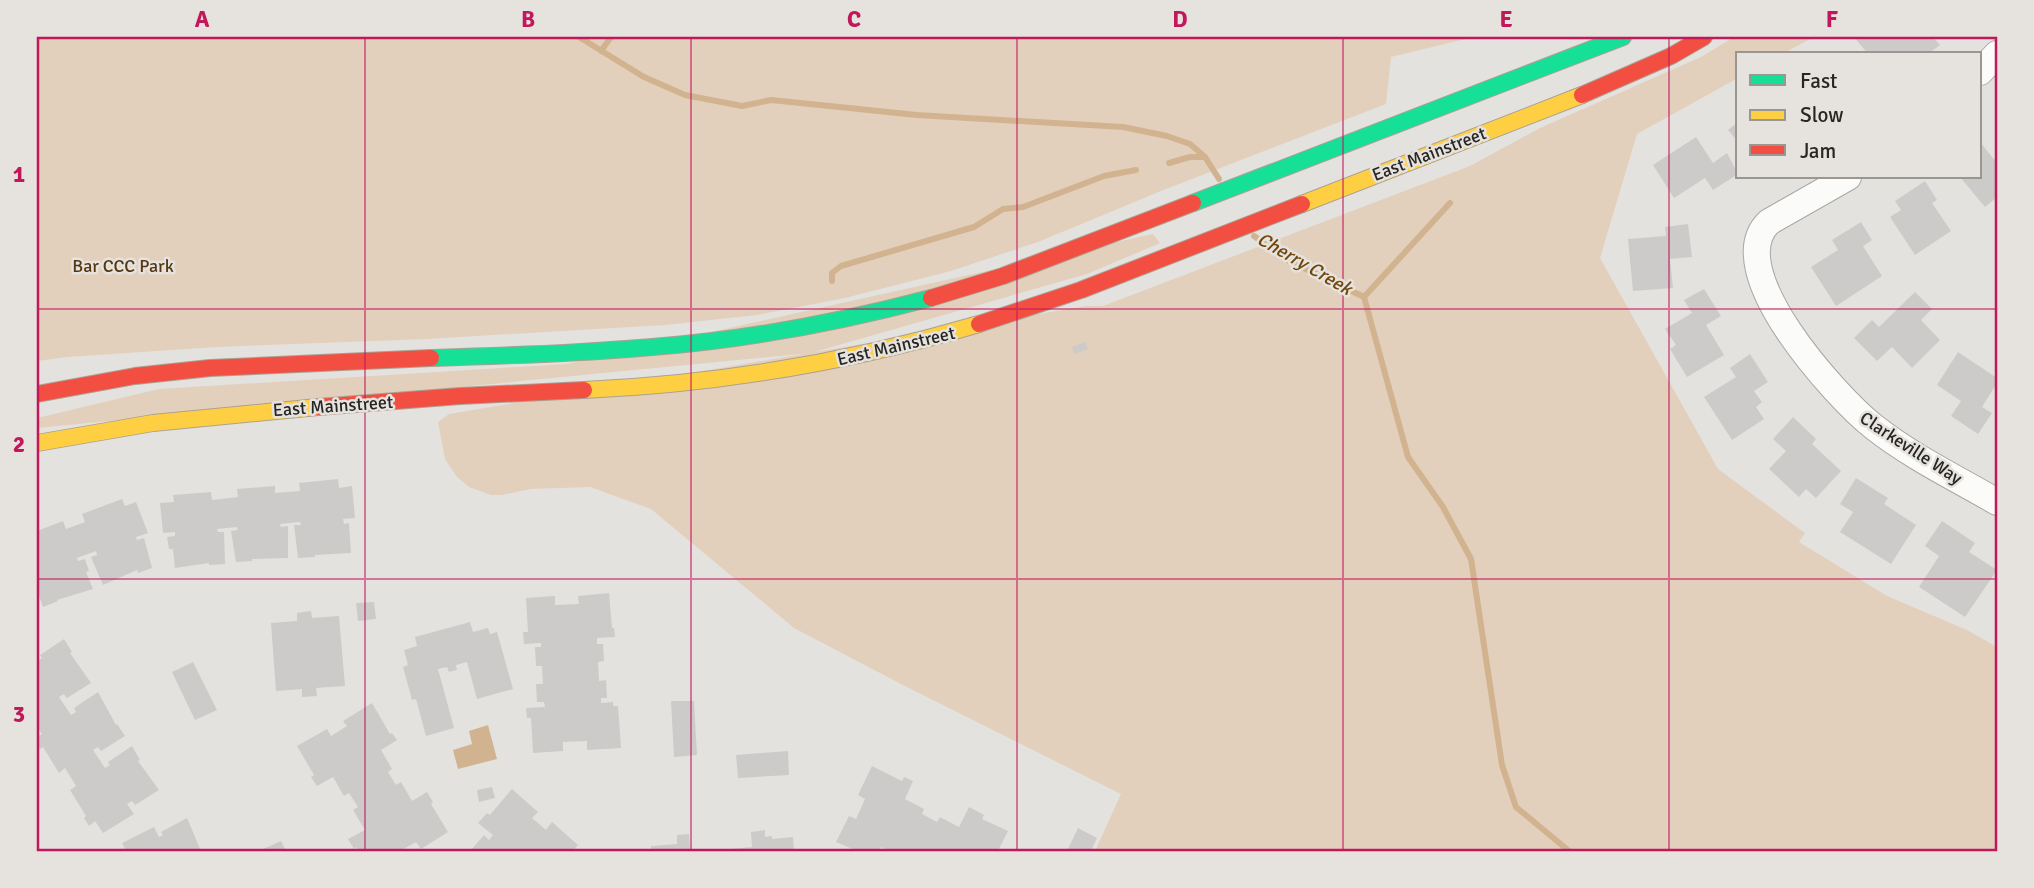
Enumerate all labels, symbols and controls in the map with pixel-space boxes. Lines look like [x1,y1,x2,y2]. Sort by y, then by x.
text: A [195,5,210,34]
text: B [521,5,535,34]
text: C [847,5,861,34]
text: D [1172,5,1188,34]
text: E [1499,5,1513,34]
text: F [1826,5,1838,34]
legend [1736,52,1982,178]
text: Fast [1800,68,1837,94]
text: Slow [1800,102,1844,128]
street label: East Mainstreet [1369,122,1489,186]
text: Jam [1800,138,1836,164]
text: 1 [13,160,25,189]
water label: Cherry Creek [1253,227,1357,301]
park label: Bar CCC Park [72,255,174,277]
street label: East Mainstreet [835,322,957,370]
street label: East Mainstreet [272,391,394,421]
street label: Clarkeville Way [1856,407,1967,490]
text: 2 [13,430,25,459]
text: 3 [13,700,25,729]

